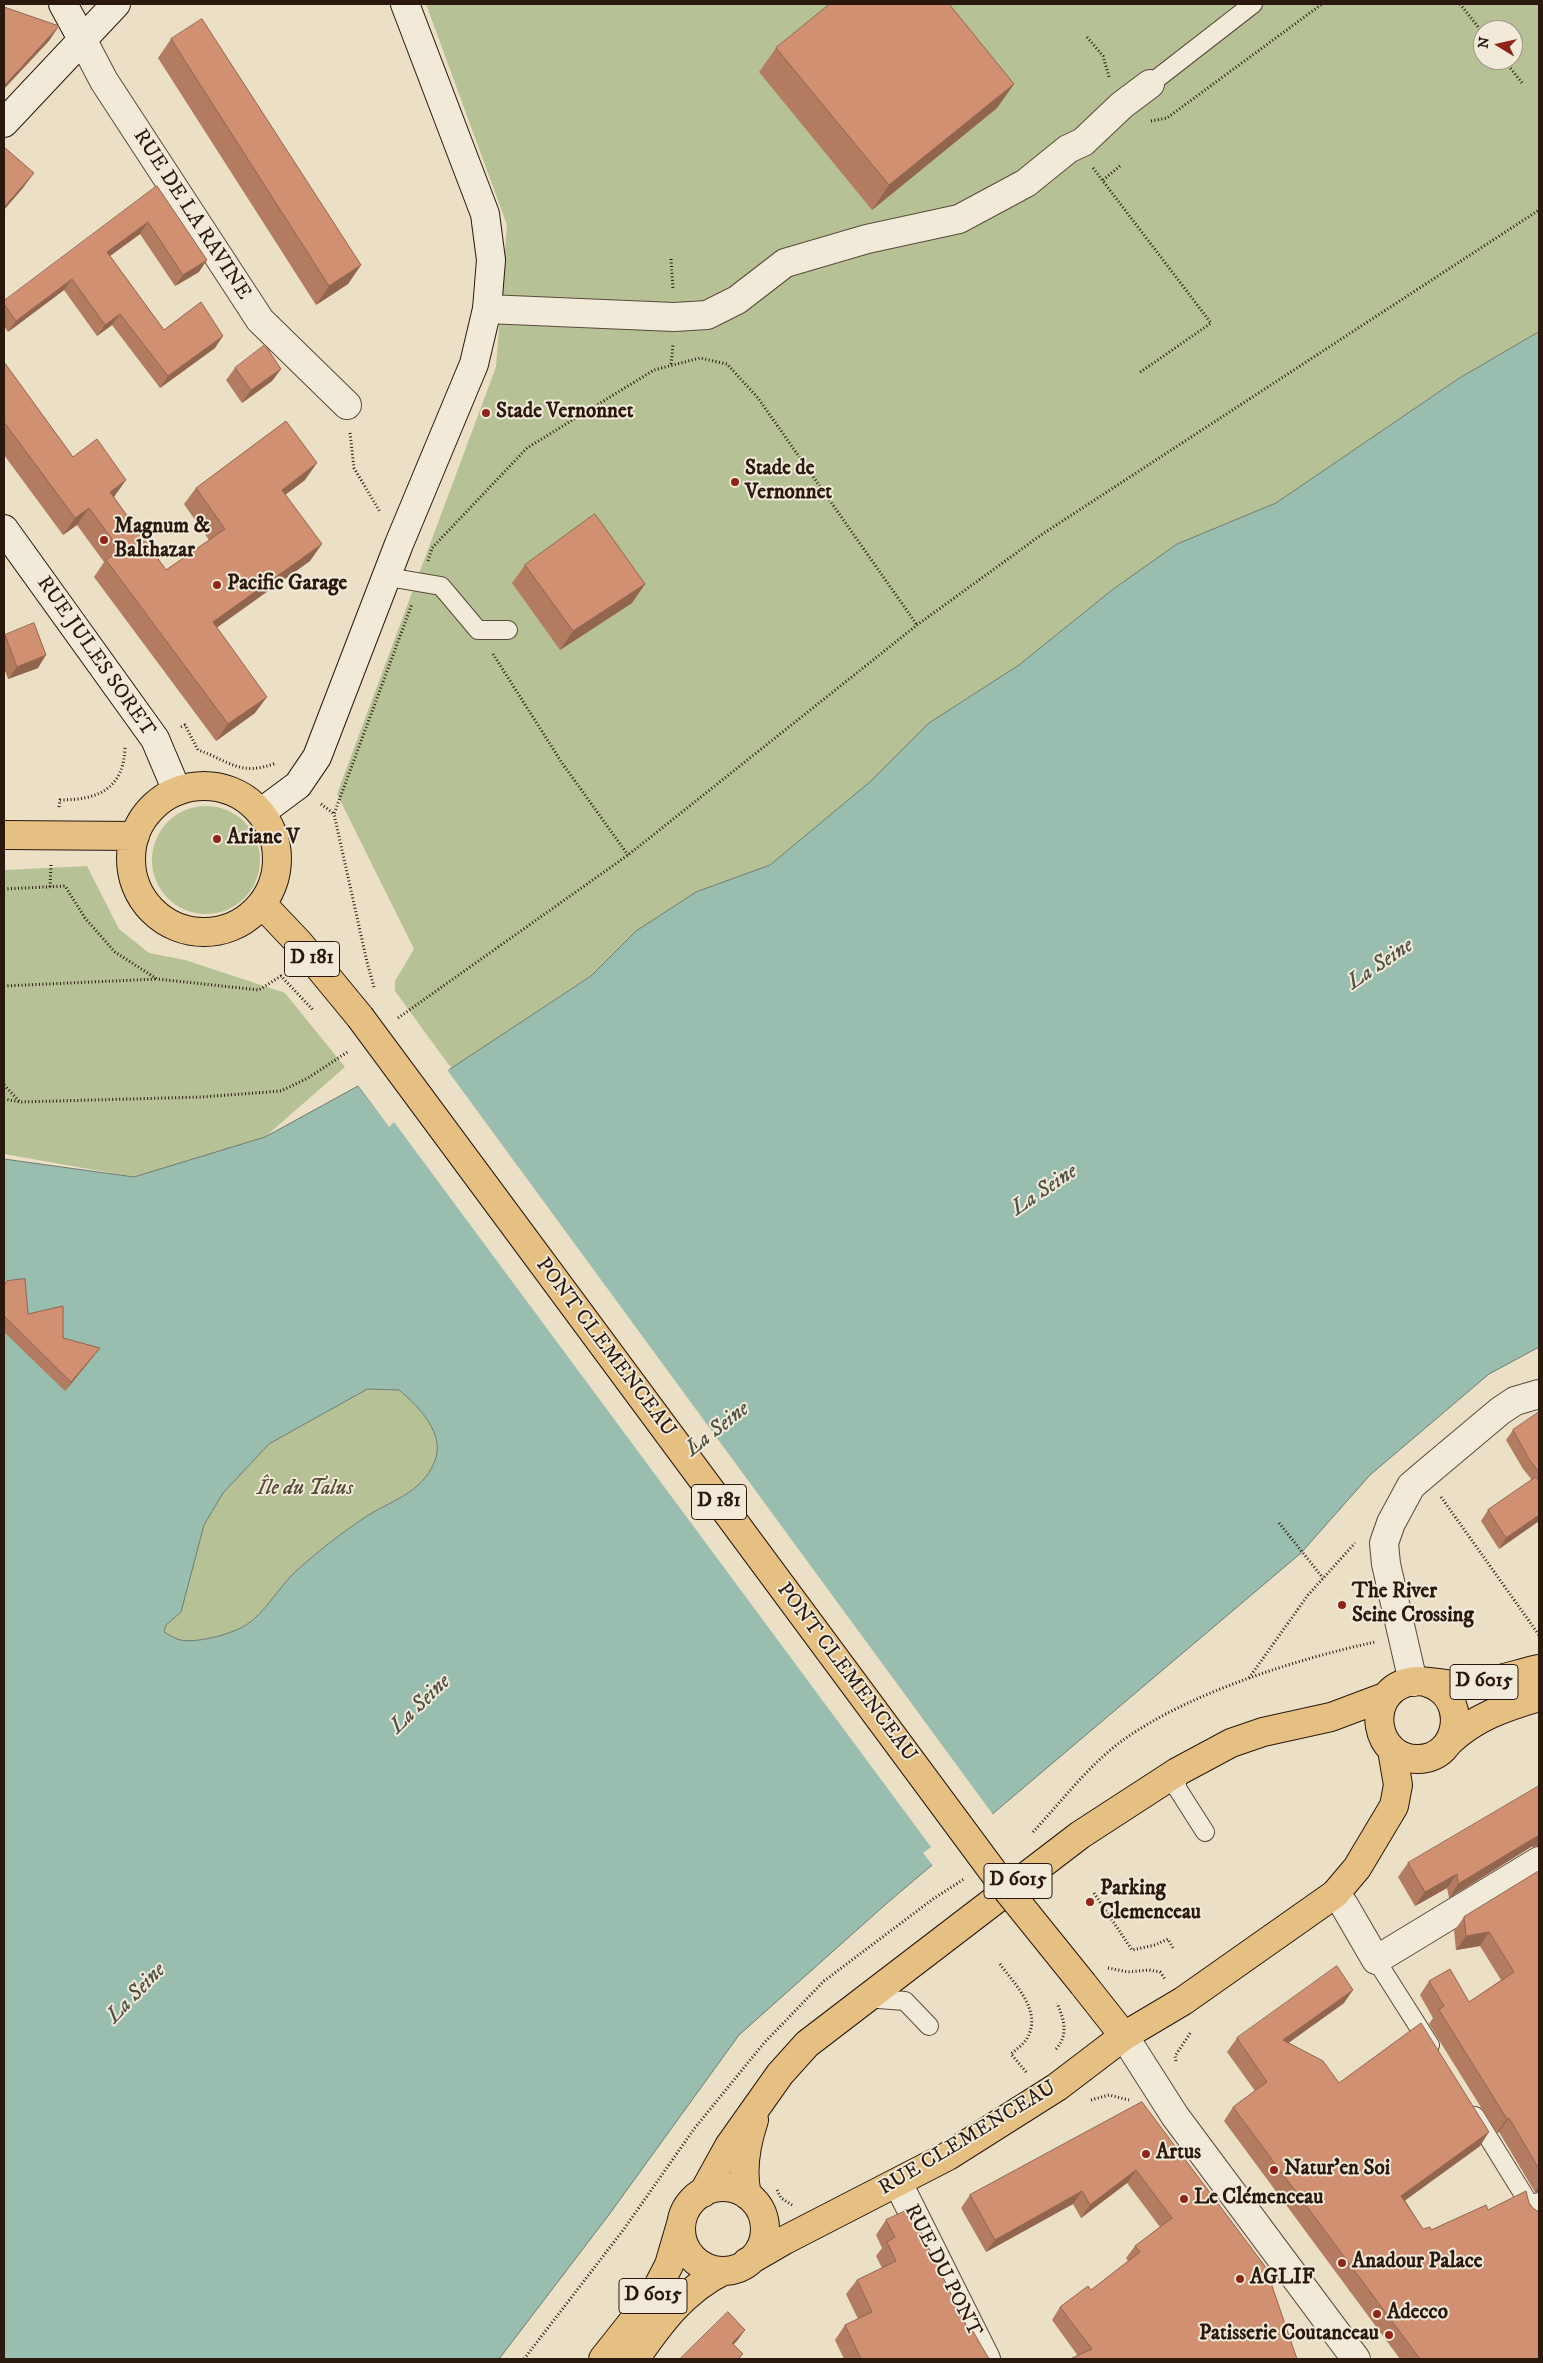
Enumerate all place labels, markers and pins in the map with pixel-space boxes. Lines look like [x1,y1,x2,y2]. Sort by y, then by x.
place label: Stade Vernonnet [496,400,633,426]
marker: Stade Vernonnet [480,407,492,419]
place label: Stade de Vernonnet [745,457,832,507]
marker: Stade de Vernonnet [729,476,741,488]
place label: Magnum & Balthazar [114,515,210,565]
marker: Magnum & Balthazar [98,534,110,546]
place label: Pacific Garage [227,572,347,598]
marker: Pacific Garage [211,579,223,591]
place label: Ariane V [227,826,300,852]
marker: Ariane V [211,833,223,845]
place label: The River Seine Crossing [1352,1580,1474,1630]
marker: The River Seine Crossing [1336,1599,1348,1611]
place label: Parking Clemenceau [1100,1877,1201,1927]
marker: Parking Clemenceau [1084,1896,1096,1908]
place label: Artus [1156,2141,1201,2167]
marker: Artus [1140,2148,1152,2160]
place label: Natur'en Soi [1284,2157,1390,2183]
marker: Natur'en Soi [1268,2164,1280,2176]
place label: Le Clémenceau [1194,2186,1323,2212]
marker: Le Clémenceau [1178,2193,1190,2205]
place label: Anadour Palace [1352,2250,1482,2276]
marker: Anadour Palace [1336,2257,1348,2269]
place label: AGLIF [1250,2266,1315,2292]
marker: AGLIF [1234,2273,1246,2285]
place label: Adecco [1387,2301,1448,2327]
marker: Adecco [1371,2308,1383,2320]
place label: Patisserie Coutanceau [1199,2322,1379,2348]
marker: Patisserie Coutanceau [1383,2329,1395,2341]

